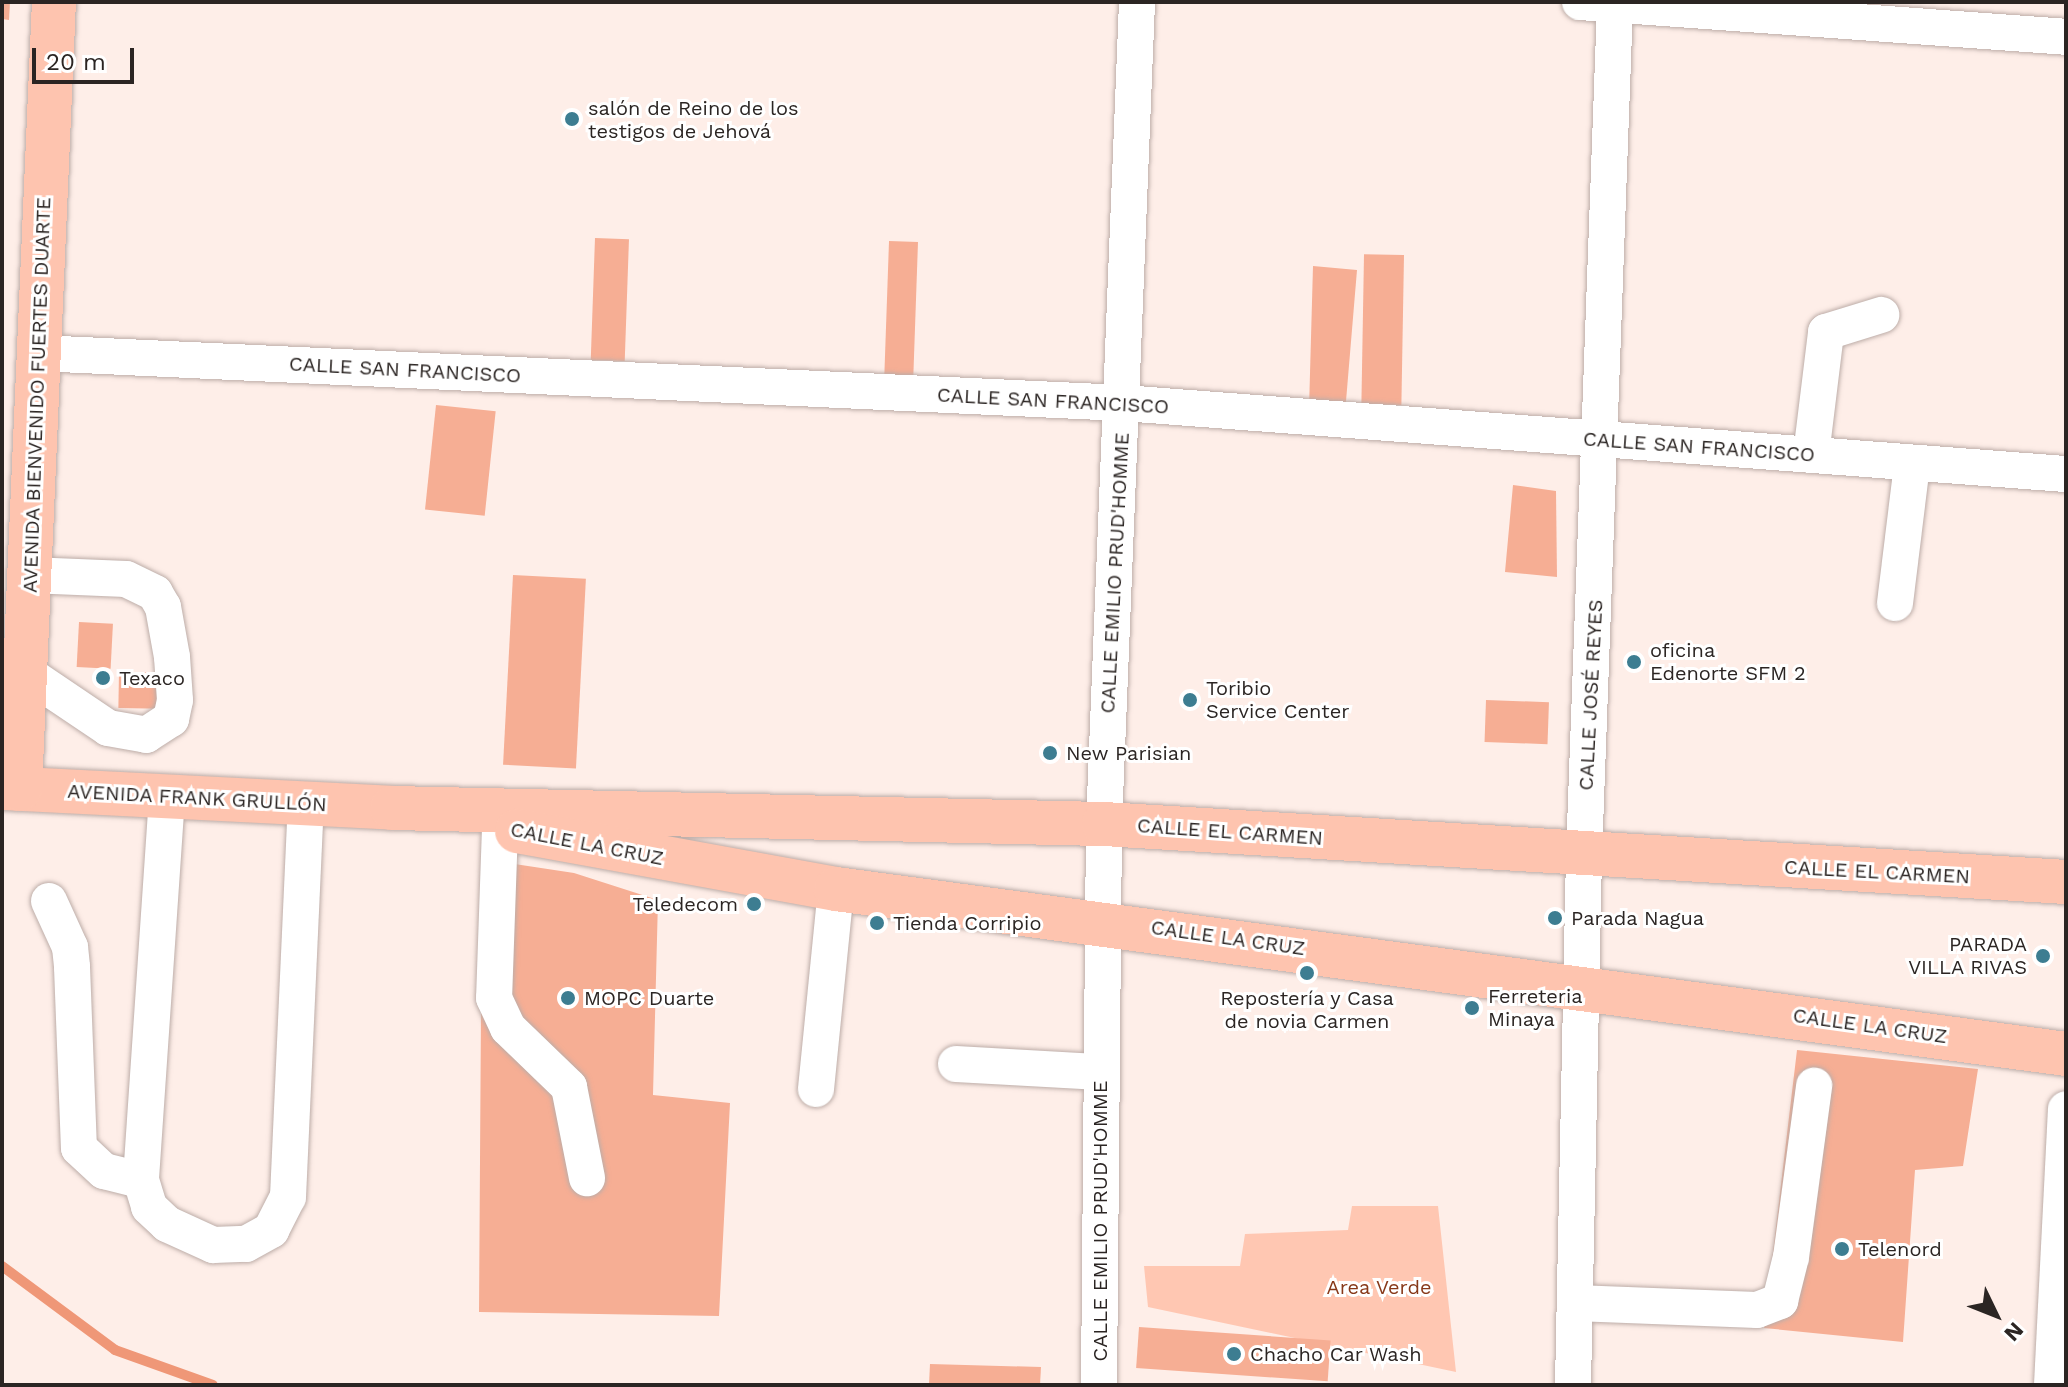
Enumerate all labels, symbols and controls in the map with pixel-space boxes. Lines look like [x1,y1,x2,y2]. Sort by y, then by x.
scale bar [36,32,138,82]
text: 20 m [46,48,106,76]
place label: salón de Reino de los testigos de Jehová [588,96,799,143]
marker: salón de Reino de los testigos de Jehová [563,110,581,128]
street label: AVENIDA BIENVENIDO FUERTES DUARTE [18,196,56,594]
street label: CALLE SAN FRANCISCO [288,352,522,388]
street label: CALLE SAN FRANCISCO [936,383,1170,419]
street label: CALLE SAN FRANCISCO [1582,427,1816,467]
street label: CALLE EMILIO PRUD'HOMME [1096,432,1134,714]
street label: CALLE JOSÉ REYES [1574,599,1608,791]
place label: oficina Edenorte SFM 2 [1650,638,1806,685]
marker: oficina Edenorte SFM 2 [1625,653,1643,671]
place label: Texaco [119,666,185,690]
marker: Texaco [94,669,112,687]
place label: Toribio Service Center [1206,676,1349,723]
marker: Toribio Service Center [1181,691,1199,709]
place label: New Parisian [1066,741,1192,765]
marker: New Parisian [1041,744,1059,762]
street label: AVENIDA FRANK GRULLÓN [66,779,328,817]
street label: CALLE EL CARMEN [1136,814,1324,850]
street label: CALLE LA CRUZ [508,817,666,871]
street label: CALLE EL CARMEN [1783,855,1971,889]
place label: Teledecom [633,892,738,916]
marker: Teledecom [745,895,763,913]
place label: Parada Nagua [1571,906,1705,930]
marker: Parada Nagua [1546,909,1564,927]
place label: Tienda Corripio [893,911,1042,935]
marker: Tienda Corripio [868,914,886,932]
street label: CALLE LA CRUZ [1149,915,1307,961]
place label: PARADA VILLA RIVAS [1907,932,2027,979]
marker: PARADA VILLA RIVAS [2034,947,2052,965]
marker: Repostería y Casa de novia Carmen [1298,964,1316,982]
place label: Ferreteria Minaya [1488,984,1583,1031]
place label: MOPC Duarte [584,986,714,1010]
place label: Repostería y Casa de novia Carmen [1219,986,1395,1033]
marker: MOPC Duarte [559,989,577,1007]
marker: Ferreteria Minaya [1463,999,1481,1017]
street label: CALLE LA CRUZ [1791,1003,1949,1049]
street label: CALLE EMILIO PRUD'HOMME [1088,1080,1112,1362]
place label: Telenord [1858,1237,1942,1261]
marker: Telenord [1833,1240,1851,1258]
park label: Area Verde [1326,1275,1432,1299]
north arrow [1956,1275,2036,1355]
text: N [1999,1317,2029,1346]
place label: Chacho Car Wash [1250,1342,1422,1366]
marker: Chacho Car Wash [1225,1345,1243,1363]

